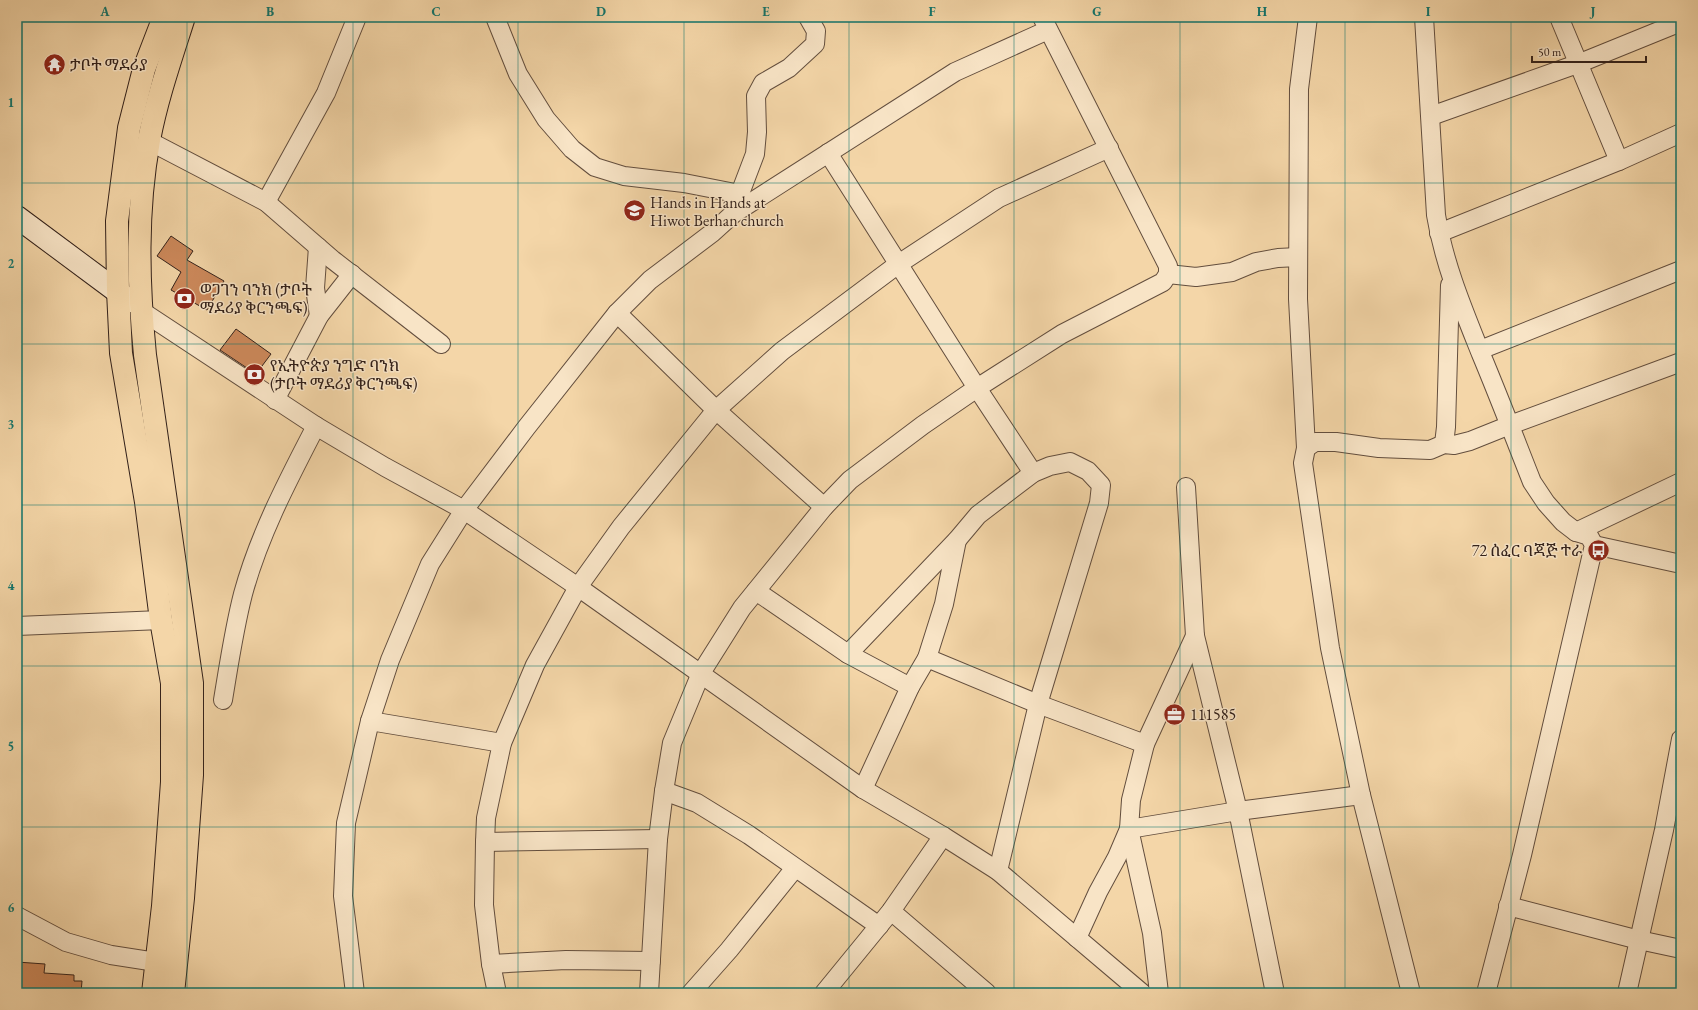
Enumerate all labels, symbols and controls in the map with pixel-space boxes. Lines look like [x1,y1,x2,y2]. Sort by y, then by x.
text: A [99,3,110,20]
text: B [266,3,274,20]
text: C [431,3,441,20]
text: D [596,3,606,20]
text: E [762,3,770,20]
text: F [928,3,936,20]
text: G [1092,3,1102,20]
text: H [1257,3,1268,20]
text: I [1426,3,1431,20]
text: J [1589,3,1596,20]
scale bar [1532,38,1646,64]
text: 50 m [1538,44,1562,60]
temple icon: ታቦት ማደሪያ [42,51,68,77]
place label: ታቦት ማደሪያ [70,54,147,75]
text: 1 [8,94,15,111]
place label: Hands in Hands at Hiwot Berhan church [650,192,784,231]
school or university icon: Hands in Hands at Hiwot Berhan church [621,198,647,224]
text: 2 [8,255,15,272]
place label: ወጋገን ባንክ (ታቦት ማደሪያ ቅርንጫፍ) [200,279,313,318]
bank icon: ወጋገን ባንክ (ታቦት ማደሪያ ቅርንጫፍ) [171,285,197,311]
place label: የኢትዮጵያ ንግድ ባንክ (ታቦት ማደሪያ ቅርንጫፍ) [270,355,418,394]
bank icon: የኢትዮጵያ ንግድ ባንክ (ታቦት ማደሪያ ቅርንጫፍ) [242,361,268,387]
text: 3 [8,416,15,433]
bus stop icon: 72 ሰፈር ባጃጅ ተራ [1585,537,1611,563]
place label: 72 ሰፈር ባጃጅ ተራ [1472,540,1582,561]
text: 4 [8,577,15,594]
office icon: 111585 [1161,701,1187,727]
place label: 111585 [1190,704,1236,725]
text: 5 [8,738,14,755]
text: 6 [8,899,15,916]

